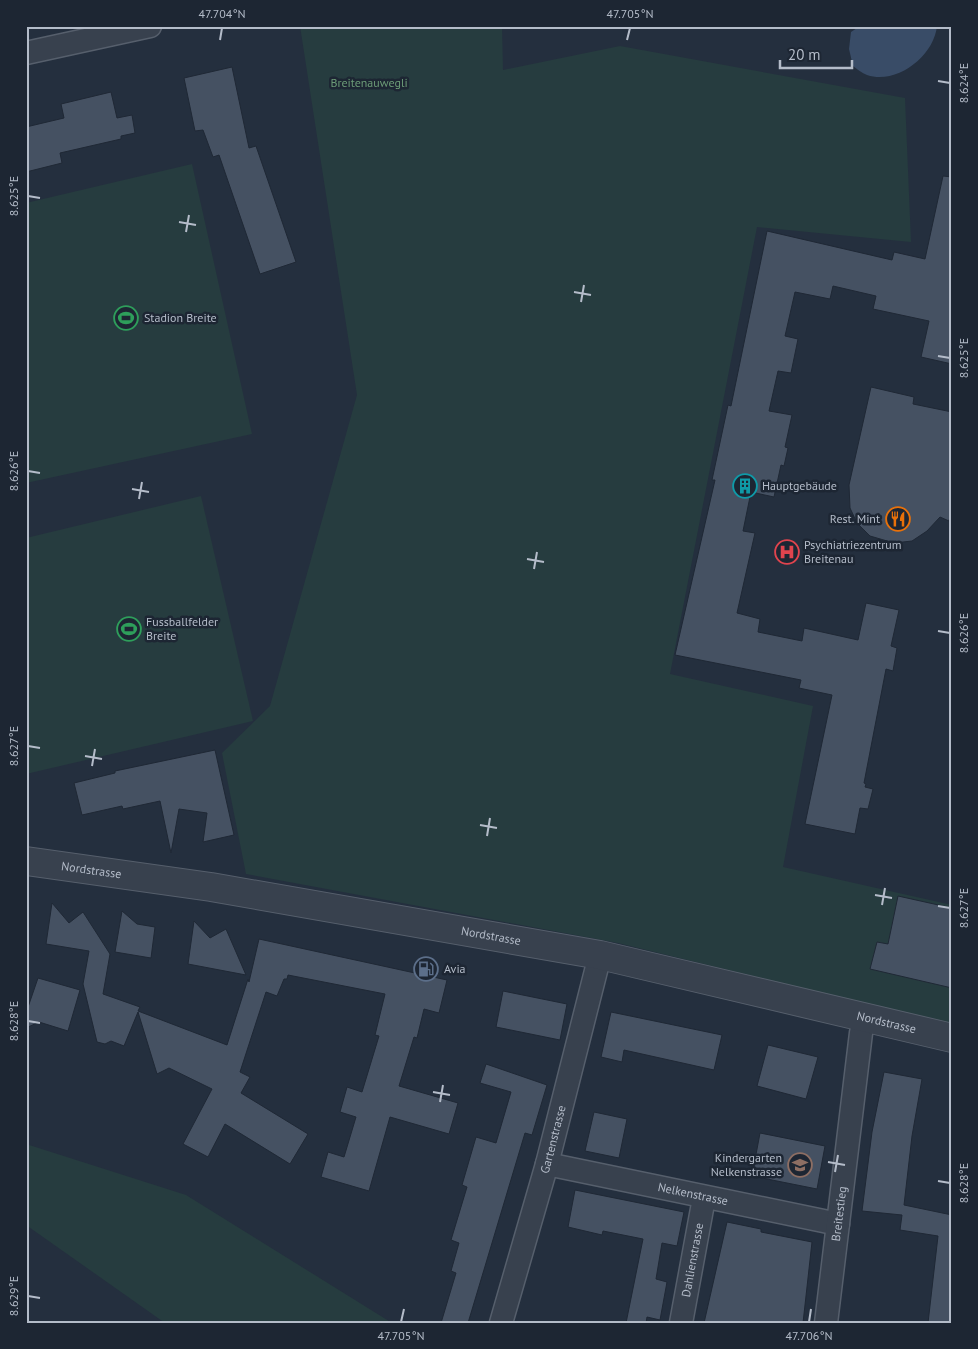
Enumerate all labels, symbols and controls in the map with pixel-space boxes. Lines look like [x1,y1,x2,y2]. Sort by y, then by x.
text: 47.704°N [198,6,246,21]
text: 47.705°N [606,6,654,21]
scale bar [780,38,853,70]
text: 20 m [788,45,821,64]
text: 8.624°E [956,63,971,103]
park label: Breitenauwegli [330,75,408,90]
text: 8.625°E [6,176,21,216]
sports icon: Stadion Breite [113,305,139,331]
place label: Stadion Breite [144,310,217,325]
text: 8.625°E [956,338,971,378]
text: 8.626°E [6,451,21,491]
building icon: Hauptgebäude [732,473,758,499]
place label: Hauptgebäude [762,478,837,493]
restaurant icon: Rest. Mint [885,506,911,532]
place label: Rest. Mint [830,511,880,526]
place label: Psychiatriezentrum Breitenau [804,537,901,566]
hospital icon: Psychiatriezentrum Breitenau [774,539,800,565]
text: 8.626°E [956,613,971,653]
place label: Fussballfelder Breite [146,614,218,643]
sports icon: Fussballfelder Breite [116,616,142,642]
text: 8.627°E [6,726,21,766]
street label: Nordstrasse [60,858,122,881]
text: 8.627°E [956,888,971,928]
street label: Nordstrasse [460,923,522,948]
fuel station icon: Avia [413,956,439,982]
place label: Avia [444,961,466,976]
text: 8.628°E [6,1001,21,1041]
street label: Nordstrasse [855,1008,918,1036]
street label: Gartenstrasse [537,1104,569,1175]
place label: Kindergarten Nelkenstrasse [711,1150,782,1179]
school or university icon: Kindergarten Nelkenstrasse [787,1152,813,1178]
text: 8.628°E [956,1163,971,1203]
street label: Nelkenstrasse [657,1179,730,1208]
street label: Breitestieg [828,1185,849,1242]
street label: Dahlienstrasse [678,1222,706,1298]
text: 8.629°E [6,1276,21,1316]
text: 47.705°N [377,1328,425,1343]
text: 47.706°N [785,1328,833,1343]

